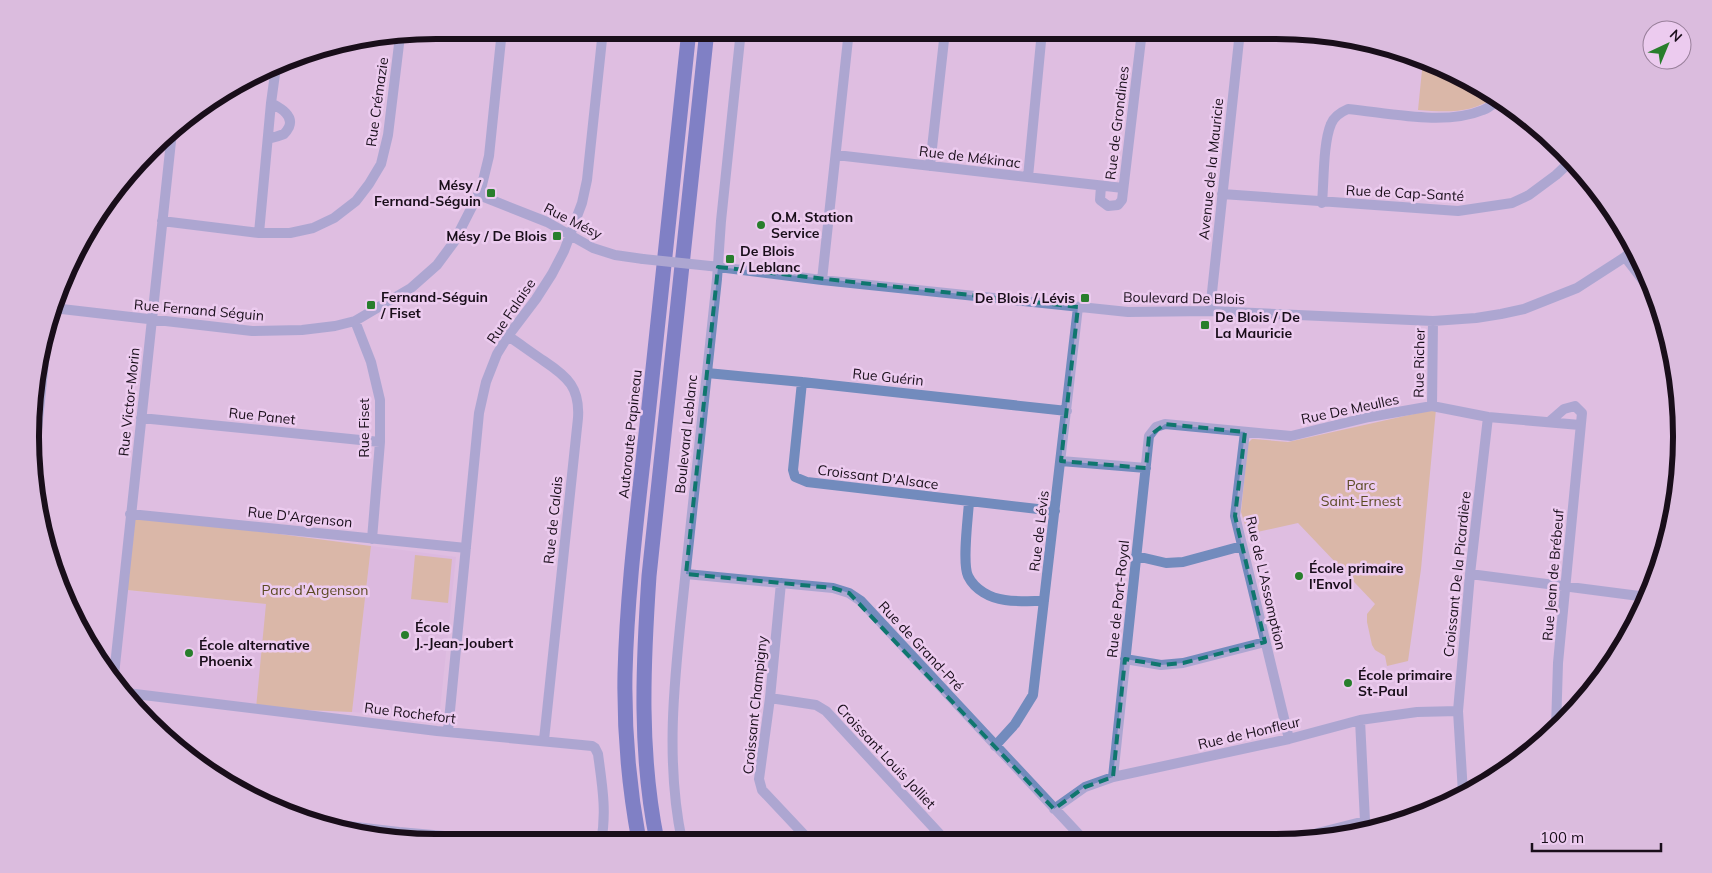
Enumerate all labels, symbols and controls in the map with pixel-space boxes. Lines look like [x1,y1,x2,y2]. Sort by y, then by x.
north arrow [1642,20,1692,70]
text: N [1666,26,1686,46]
street label: Rue Crémazie [362,56,392,148]
street label: Rue de Grondines [1101,65,1133,181]
street label: Avenue de la Mauricie [1195,97,1227,241]
street label: Rue de Mékinac [918,142,1022,172]
place label: Mésy / Fernand-Séguin [374,176,482,210]
street label: Rue de Cap-Santé [1345,181,1465,205]
marker: Mésy / Fernand-Séguin [485,187,497,199]
street label: Rue Mésy [541,199,606,244]
place label: O.M. Station Service [771,208,853,242]
marker: O.M. Station Service [755,219,767,231]
place label: Mésy / De Blois [446,227,547,245]
marker: Mésy / De Blois [551,230,563,242]
place label: De Blois / Leblanc [739,242,800,276]
marker: De Blois / Leblanc [724,253,736,265]
street label: Rue Falaise [483,275,539,347]
place label: Fernand-Séguin / Fiset [380,288,488,322]
street label: Boulevard De Blois [1123,288,1245,308]
place label: De Blois / Lévis [975,289,1075,307]
marker: De Blois / Lévis [1079,292,1091,304]
street label: Rue Fernand Séguin [133,295,265,325]
marker: Fernand-Séguin / Fiset [365,299,377,311]
place label: De Blois / De La Mauricie [1215,308,1300,342]
marker: De Blois / De La Mauricie [1199,319,1211,331]
street label: Rue Richer [1409,327,1429,398]
street label: Rue Victor-Morin [114,347,144,457]
street label: Rue Guérin [851,364,925,390]
street label: Autoroute Papineau [614,369,646,499]
street label: Boulevard Leblanc [671,374,701,494]
street label: Rue De Meulles [1299,390,1401,428]
street label: Rue Fiset [355,398,373,458]
street label: Rue Panet [228,404,296,428]
street label: Croissant D'Alsace [816,461,940,493]
street label: Rue de Calais [539,475,567,565]
park label: Parc Saint-Ernest [1321,476,1401,510]
street label: Rue de Lévis [1025,489,1053,573]
street label: Croissant De la Picardière [1439,490,1475,658]
street label: Rue D'Argenson [247,503,353,531]
street label: Rue Jean de Brébeuf [1538,508,1568,642]
street label: Rue de L'Assomption [1242,514,1290,652]
street label: Rue de Port-Royal [1103,539,1133,659]
place label: École primaire l'Envol [1309,559,1404,593]
marker: École primaire l'Envol [1293,570,1305,582]
park label: Parc d'Argenson [262,581,368,599]
street label: Rue de Grand-Pré [875,597,967,695]
place label: École J.-Jean-Joubert [415,618,514,652]
marker: École J.-Jean-Joubert [399,629,411,641]
street label: Croissant Champigny [739,634,771,775]
place label: École alternative Phoenix [199,636,310,670]
marker: École alternative Phoenix [183,647,195,659]
place label: École primaire St-Paul [1358,666,1453,700]
marker: École primaire St-Paul [1342,677,1354,689]
street label: Rue Rochefort [363,698,457,728]
street label: Croissant Louis Jolliet [832,700,940,813]
street label: Rue de Honfleur [1196,712,1303,754]
scale bar [1532,820,1661,852]
text: 100 m [1540,828,1584,847]

